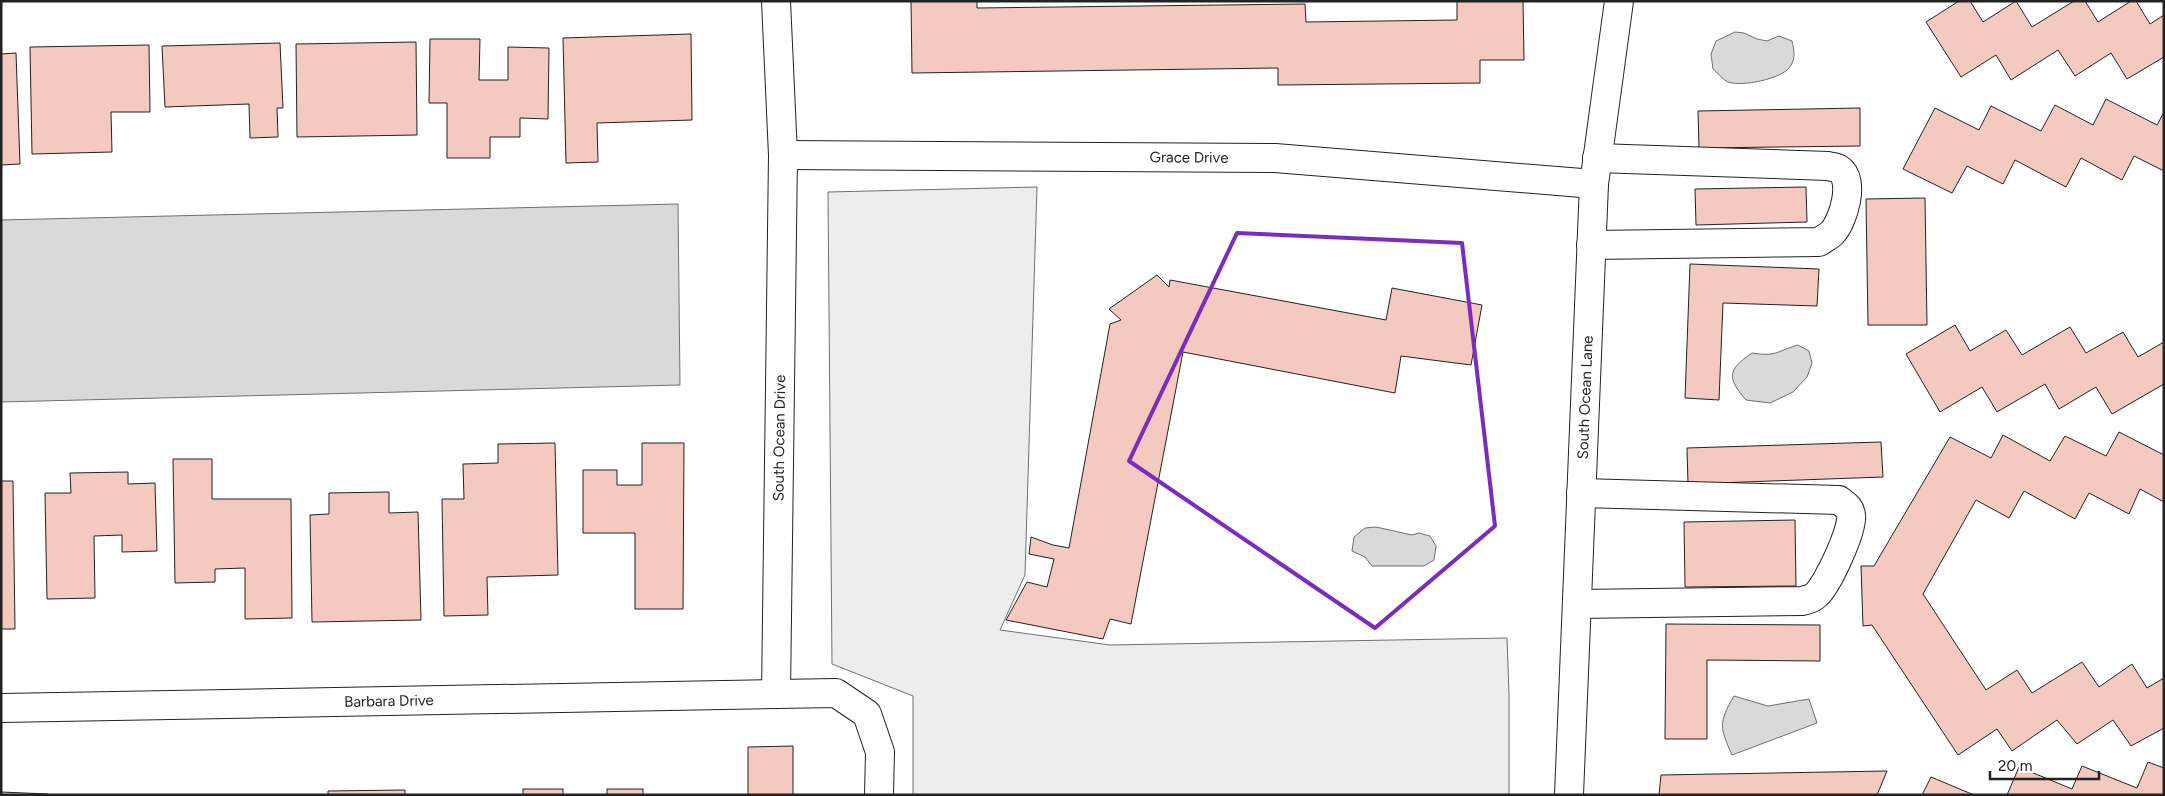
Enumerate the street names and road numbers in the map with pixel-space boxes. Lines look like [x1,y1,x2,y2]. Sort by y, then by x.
street label: Grace Drive [1149,148,1229,167]
street label: South Ocean Lane [1574,335,1597,460]
street label: South Ocean Drive [770,375,789,501]
street label: Barbara Drive [344,691,434,711]

